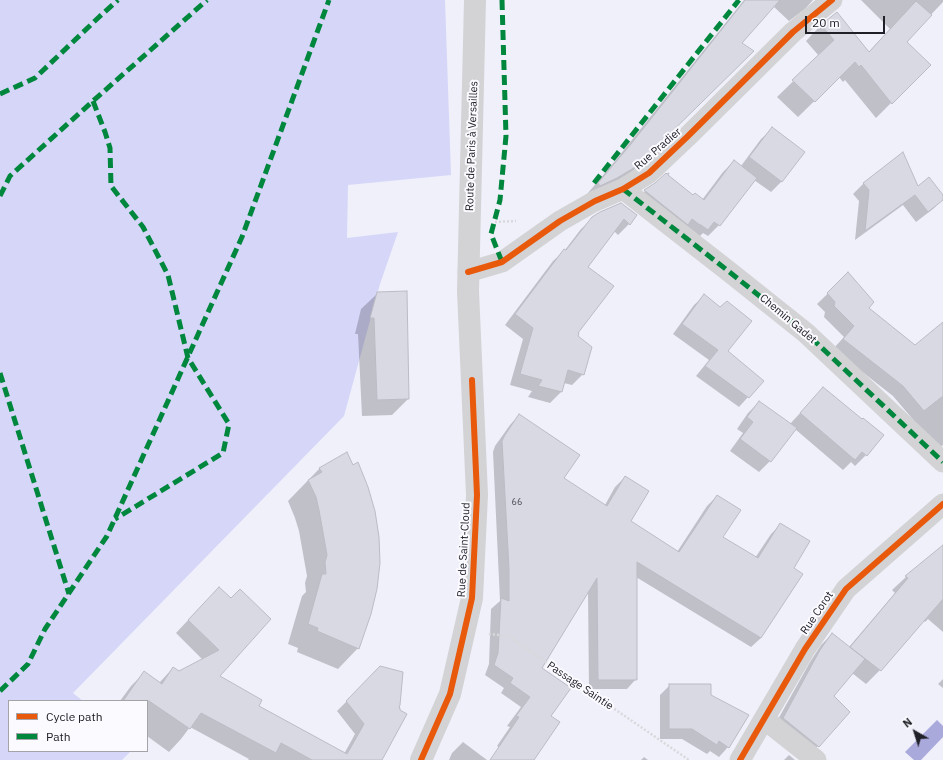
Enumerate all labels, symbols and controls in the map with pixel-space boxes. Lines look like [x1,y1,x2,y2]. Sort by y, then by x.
scale bar [807,8,887,34]
text: 20 m [812,15,840,30]
street label: Route de Paris à Versailles [463,81,481,211]
street label: Rue Pradier [632,125,684,173]
street label: Chemin Gadet [757,291,819,347]
house number: 66 [512,497,522,507]
street label: Rue de Saint-Cloud [455,502,473,598]
street label: Rue Corot [798,589,836,637]
street label: Passage Saintie [544,659,616,713]
legend [8,700,148,752]
text: Cycle path [46,709,103,724]
north arrow [895,712,935,752]
text: N [900,715,915,731]
text: Path [46,729,71,744]

